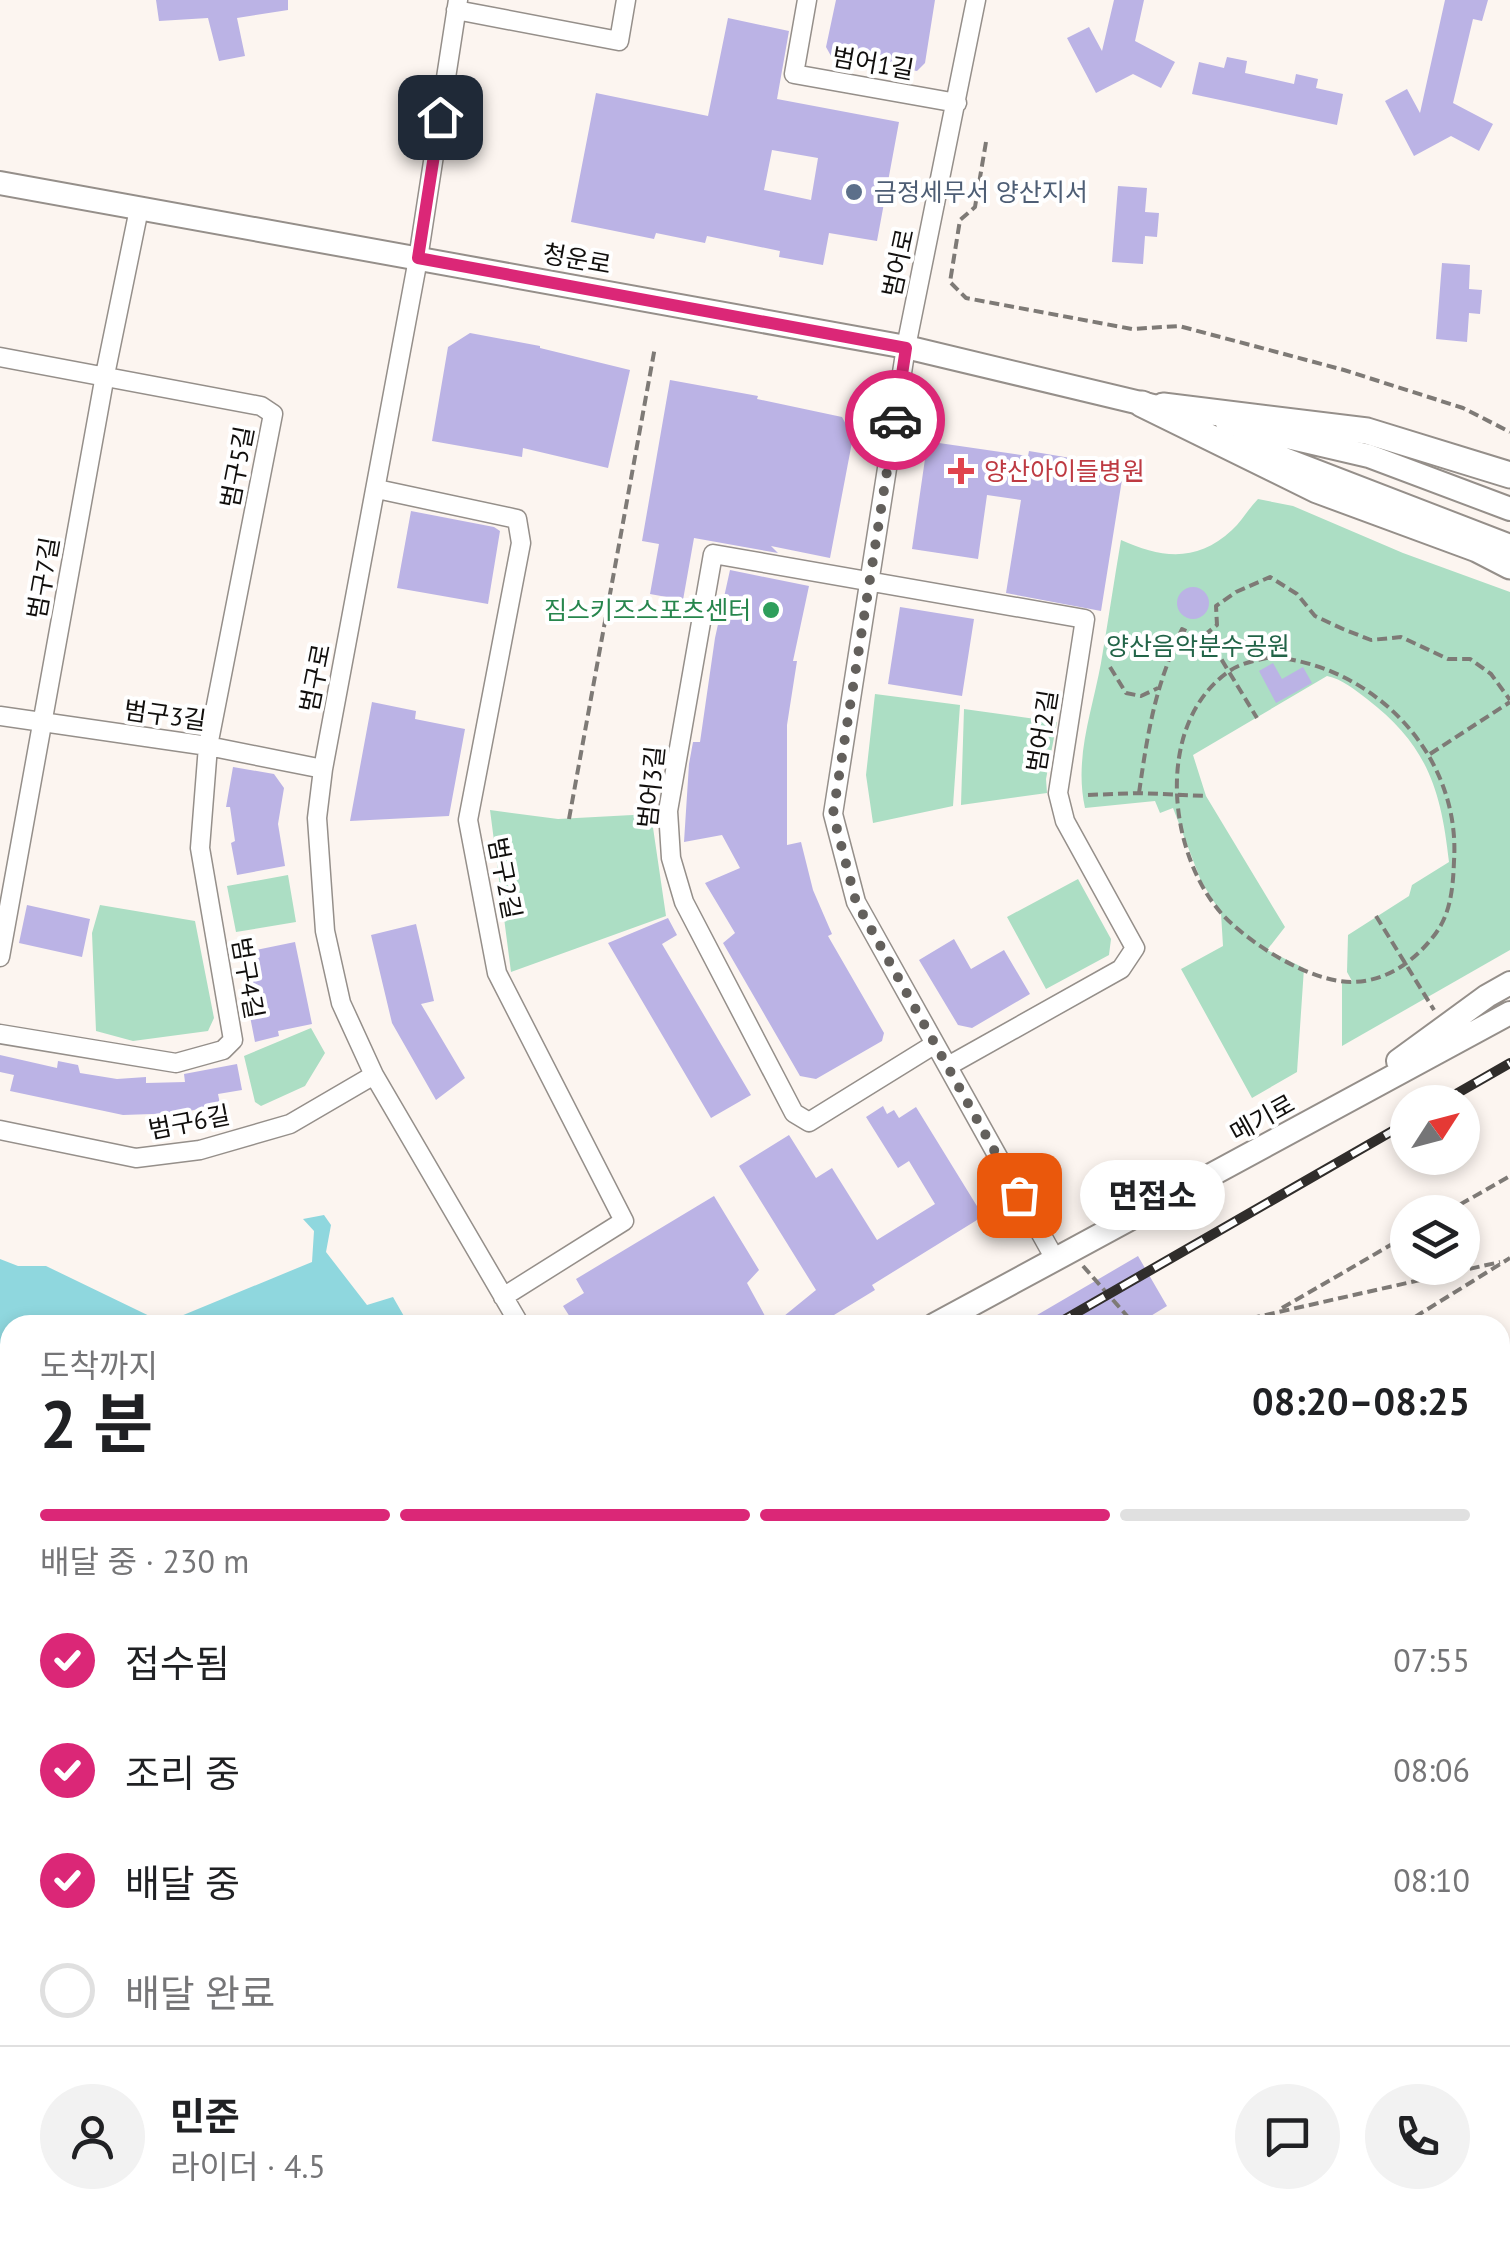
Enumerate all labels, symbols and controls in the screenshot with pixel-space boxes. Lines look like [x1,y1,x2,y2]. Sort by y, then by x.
street label: 범어1길 [830,40,916,86]
pin [398,75,483,160]
icon: home [413,90,468,145]
place label: 금정세무서 양산지서 [874,176,1088,208]
marker: 금정세무서 양산지서 [843,181,865,203]
street label: 범어로 [875,226,921,300]
street label: 청운로 [540,237,614,281]
courier [845,370,945,470]
icon: car [868,393,923,448]
street label: 범구5길 [213,423,261,511]
place label: 양산아이들병원 [984,455,1145,487]
marker: 양산아이들병원 [948,458,974,484]
street label: 범구7길 [20,535,66,621]
place label: 짐스키즈스포츠센터 [544,594,751,626]
marker: 짐스키즈스포츠센터 [760,599,782,621]
park label: 양산음악분수공원 [1106,630,1290,662]
street label: 범구로 [293,641,337,715]
street label: 범어2길 [1020,688,1064,774]
street label: 범구3길 [122,693,208,737]
street label: 범어3길 [631,744,671,830]
street label: 범구2길 [481,834,529,922]
street label: 범구4길 [225,935,271,1021]
north arrow [1390,1085,1480,1175]
map controls [1390,1085,1480,1285]
street label: 메기로 [1224,1087,1300,1149]
street label: 범구6길 [145,1098,233,1146]
pin [977,1153,1062,1238]
callout: 면접소 [1079,1160,1224,1230]
icon: bag [992,1168,1047,1223]
text: 면접소 [1108,1174,1197,1216]
button: layers [1390,1195,1480,1285]
text: 도착까지 [40,1344,158,1386]
text: 08:20–08:25 [1252,1376,1470,1425]
text: 2 분 [40,1381,153,1465]
text: 배달 중 · 230 m [40,1540,249,1582]
icon: check [40,1633,95,1688]
text: 접수됨 [125,1638,230,1687]
text: 07:55 [1393,1639,1470,1681]
icon: check [40,1743,95,1798]
text: 조리 중 [125,1748,240,1797]
text: 08:06 [1393,1749,1470,1791]
icon: check [40,1853,95,1908]
text: 배달 중 [125,1858,240,1907]
text: 08:10 [1393,1859,1470,1901]
text: 배달 완료 [125,1968,275,2017]
button: person [40,2084,145,2189]
button: chat [1235,2084,1340,2189]
button: phone [1365,2084,1470,2189]
text: 민준 [170,2091,240,2140]
text: 라이더 · 4.5 [170,2145,326,2187]

